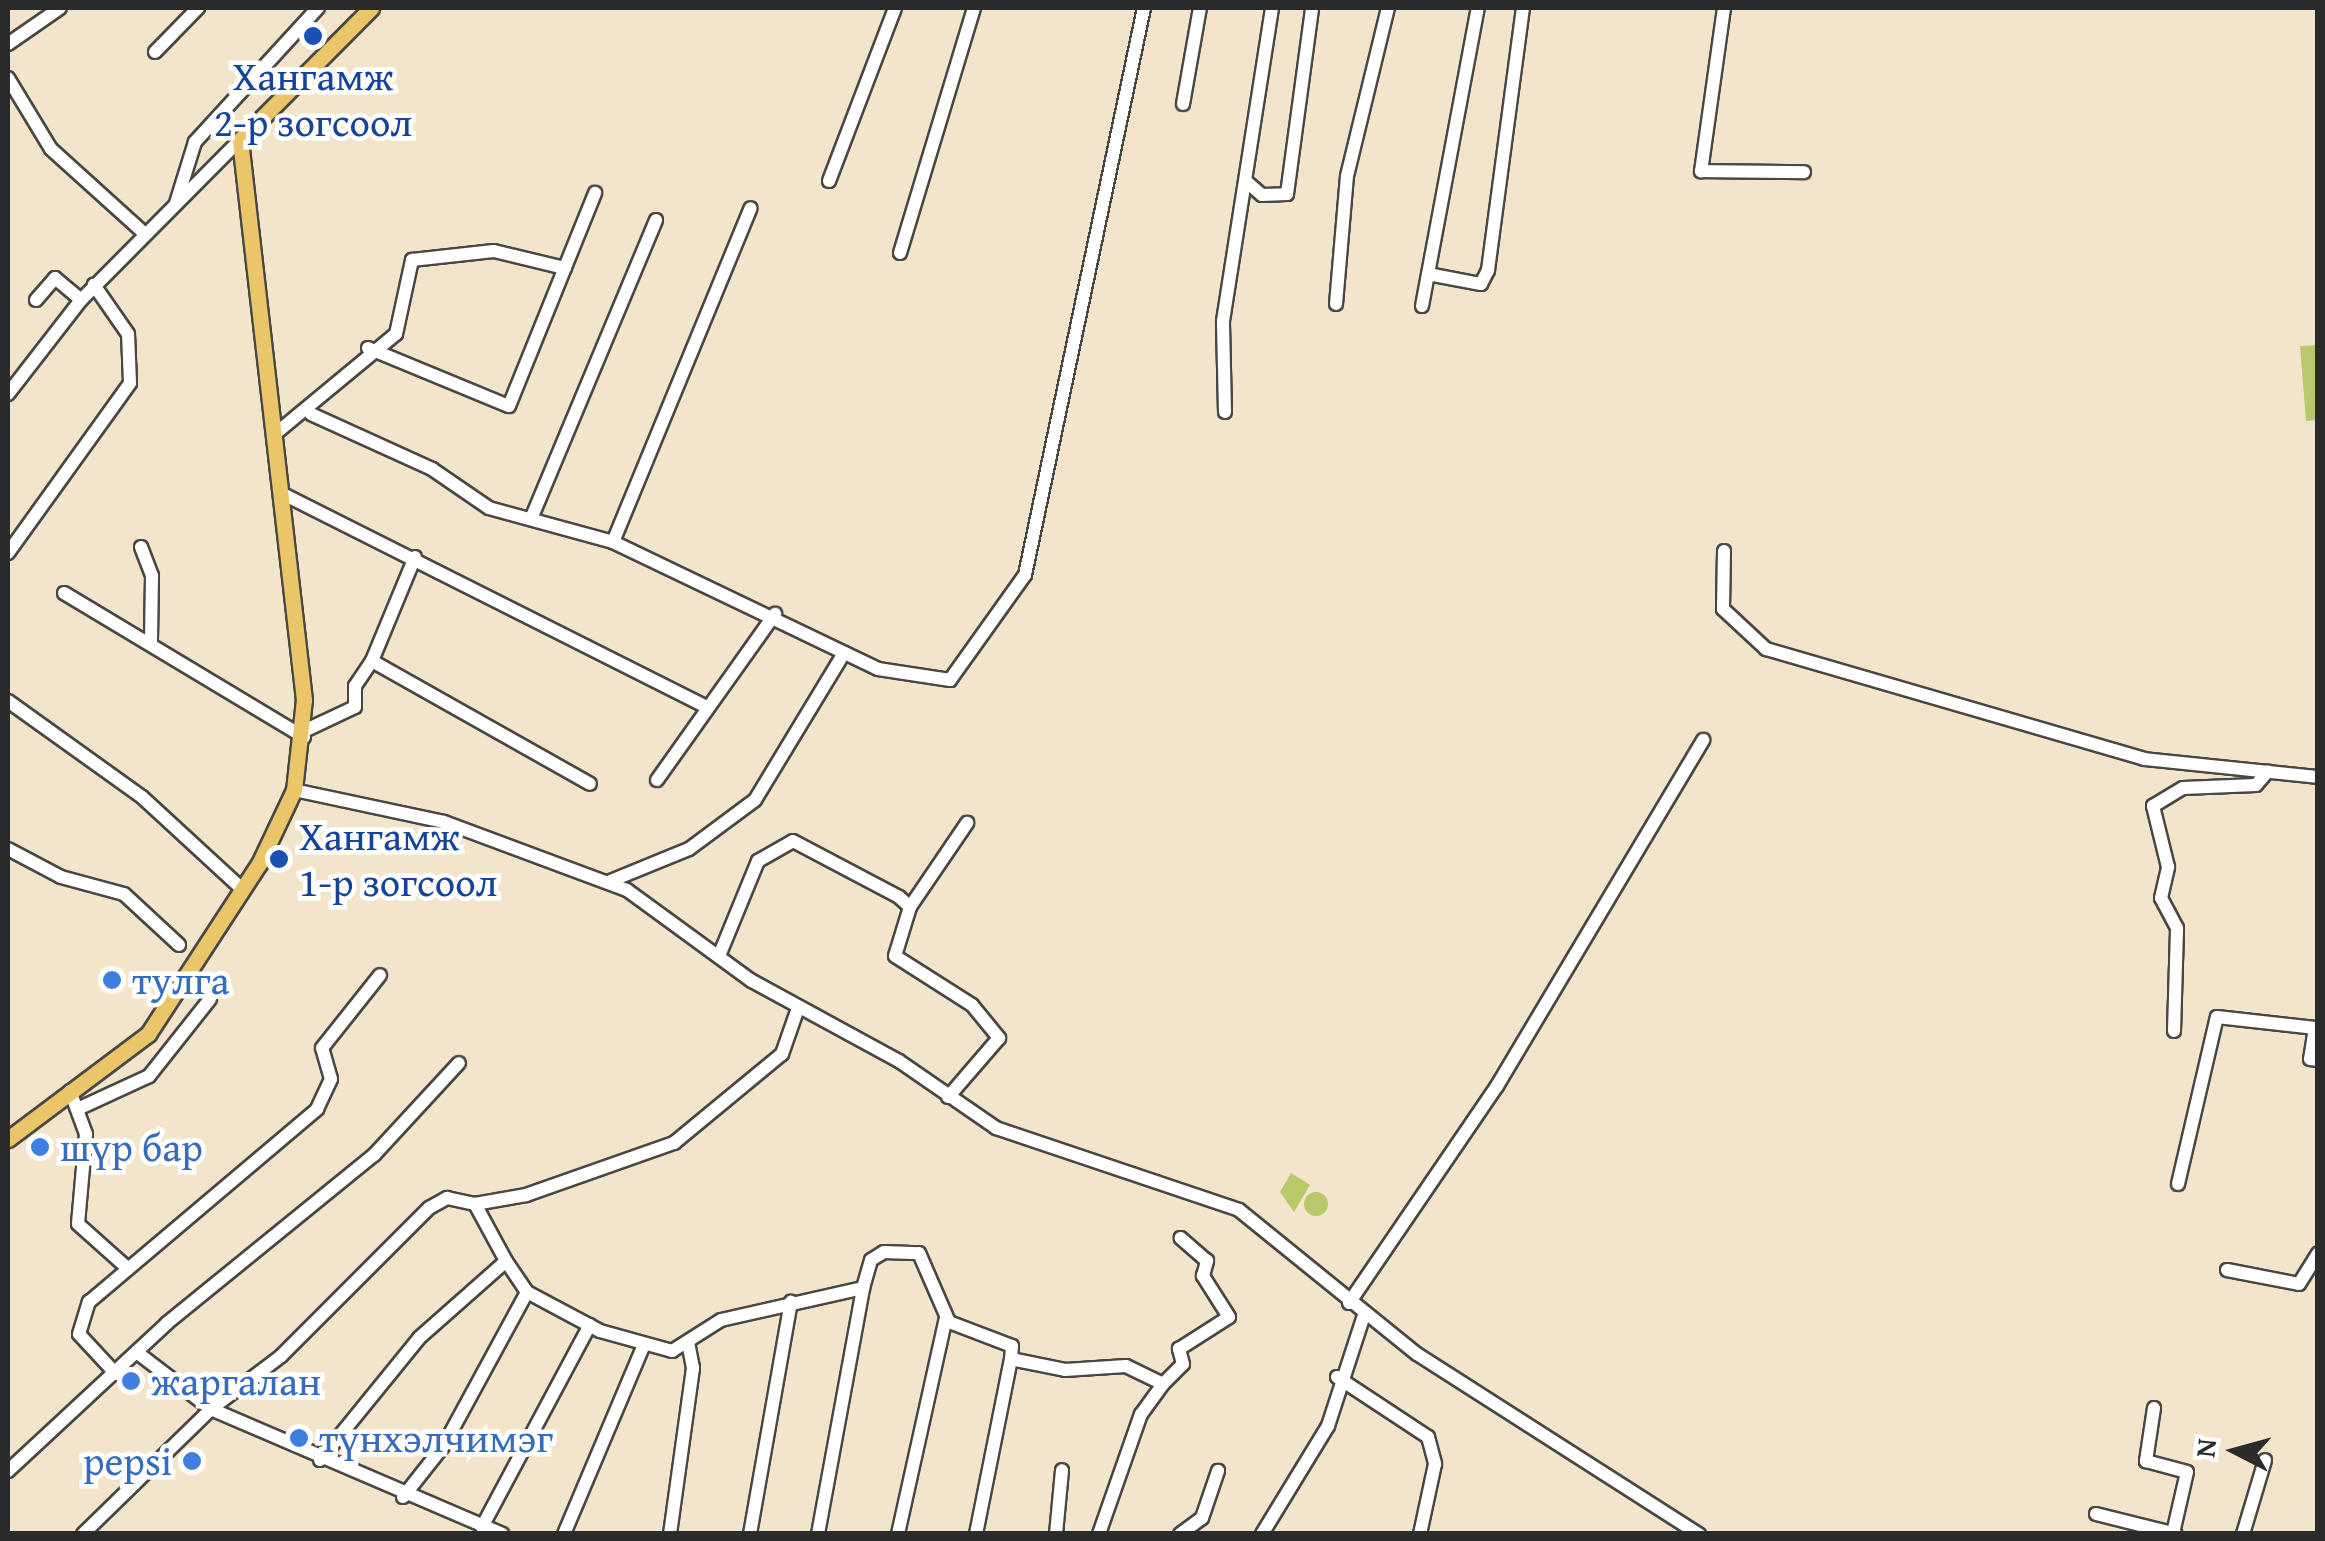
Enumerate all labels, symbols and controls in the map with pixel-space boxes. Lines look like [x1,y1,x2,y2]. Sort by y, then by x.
marker: Хангамж 2-р зогсоол [302,25,324,47]
place label: Хангамж 2-р зогсоол [214,52,412,146]
place label: Хангамж 1-р зогсоол [299,812,498,906]
marker: Хангамж 1-р зогсоол [268,848,290,870]
place label: тулга [132,956,230,1004]
marker: тулга [101,969,123,991]
place label: шүр бар [60,1123,203,1171]
marker: шүр бар [29,1136,51,1158]
place label: жаргалан [151,1357,321,1405]
marker: жаргалан [120,1370,142,1392]
north arrow [2185,1401,2285,1501]
place label: түнхэлчимэг [319,1414,553,1462]
marker: түнхэлчимэг [288,1427,310,1449]
text: N [2183,1436,2226,1459]
place label: pepsi [83,1437,172,1485]
marker: pepsi [181,1450,203,1472]

